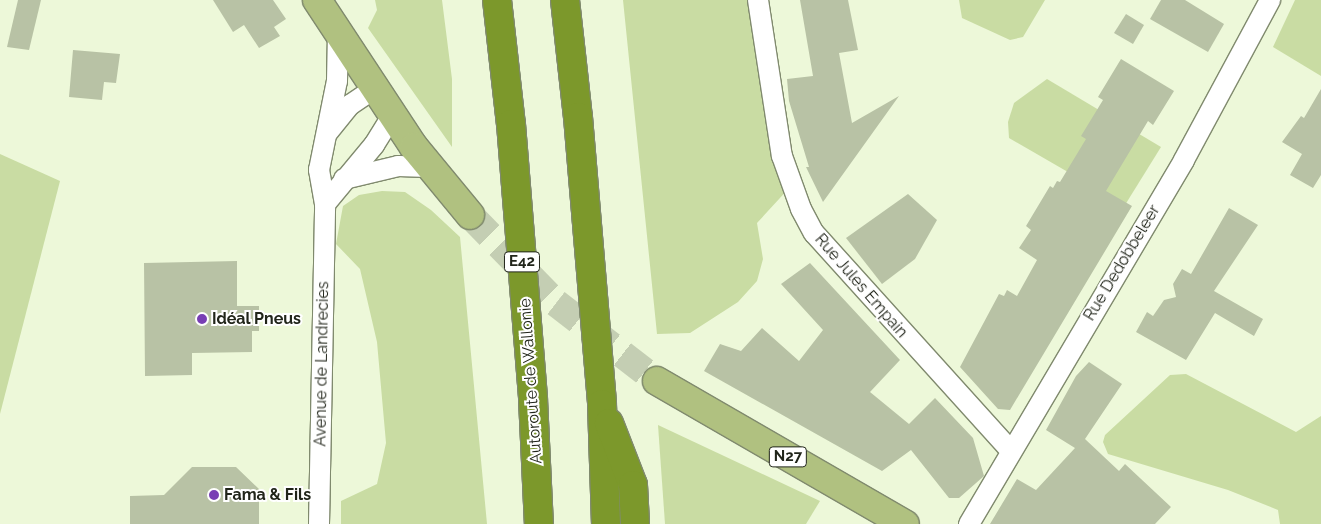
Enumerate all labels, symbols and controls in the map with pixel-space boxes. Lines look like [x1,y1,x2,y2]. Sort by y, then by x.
street label: Rue Dedobbeleer [1080,202,1164,324]
street label: Rue Jules Empain [811,230,911,342]
road number: E42 [503,250,541,274]
street label: Avenue de Landrecies [311,281,333,447]
street label: Autoroute de Wallonie [516,297,546,465]
place label: Idéal Pneus [212,309,301,329]
marker: Idéal Pneus [196,313,208,325]
road number: N27 [768,444,808,470]
place label: Fama & Fils [224,485,311,505]
marker: Fama & Fils [208,489,220,501]

